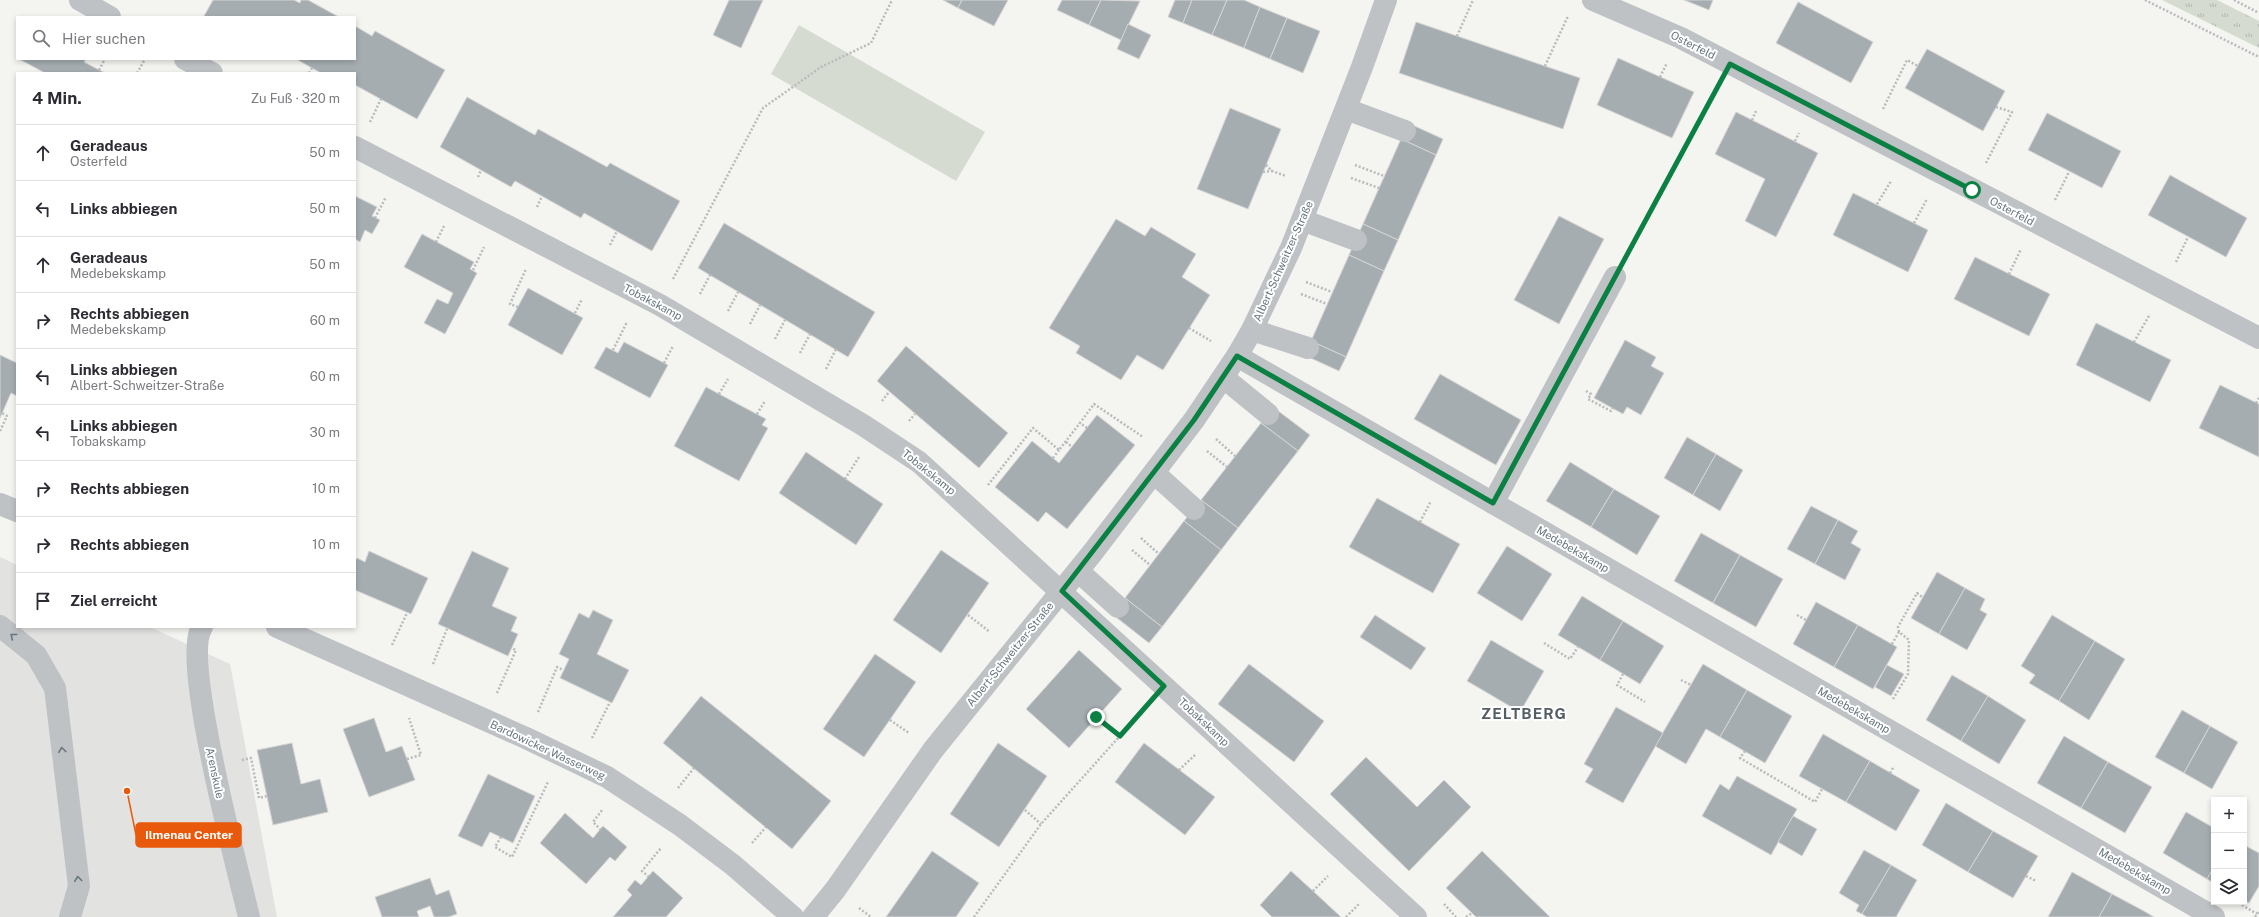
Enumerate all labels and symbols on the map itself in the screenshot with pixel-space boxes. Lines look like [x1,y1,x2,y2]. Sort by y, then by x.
street label: Osterfeld [1669,29,1717,61]
route start [1963,181,1981,199]
street label: Osterfeld [1988,194,2036,228]
street label: Albert-Schweitzer-Straße [1251,199,1315,323]
street label: Tobakskamp [622,282,685,323]
street label: Tobakskamp [900,447,958,497]
street label: Medebekskamp [1535,523,1612,575]
street label: Albert-Schweitzer-Straße [964,599,1056,709]
one-way arrow [11,634,18,641]
street label: Medebekskamp [1816,684,1893,736]
street label: Tobakskamp [1176,696,1232,749]
district label: ZELTBERG [1481,705,1567,722]
route end [1087,708,1105,726]
street label: Bardowicker Wasserweg [488,718,608,782]
street label: Arenskule [204,746,226,800]
one-way arrow [58,747,67,753]
callout: Ilmenau Center [136,823,241,847]
text: Ilmenau Center [145,828,233,842]
street label: Medebekskamp [2097,845,2174,897]
one-way arrow [74,876,83,882]

